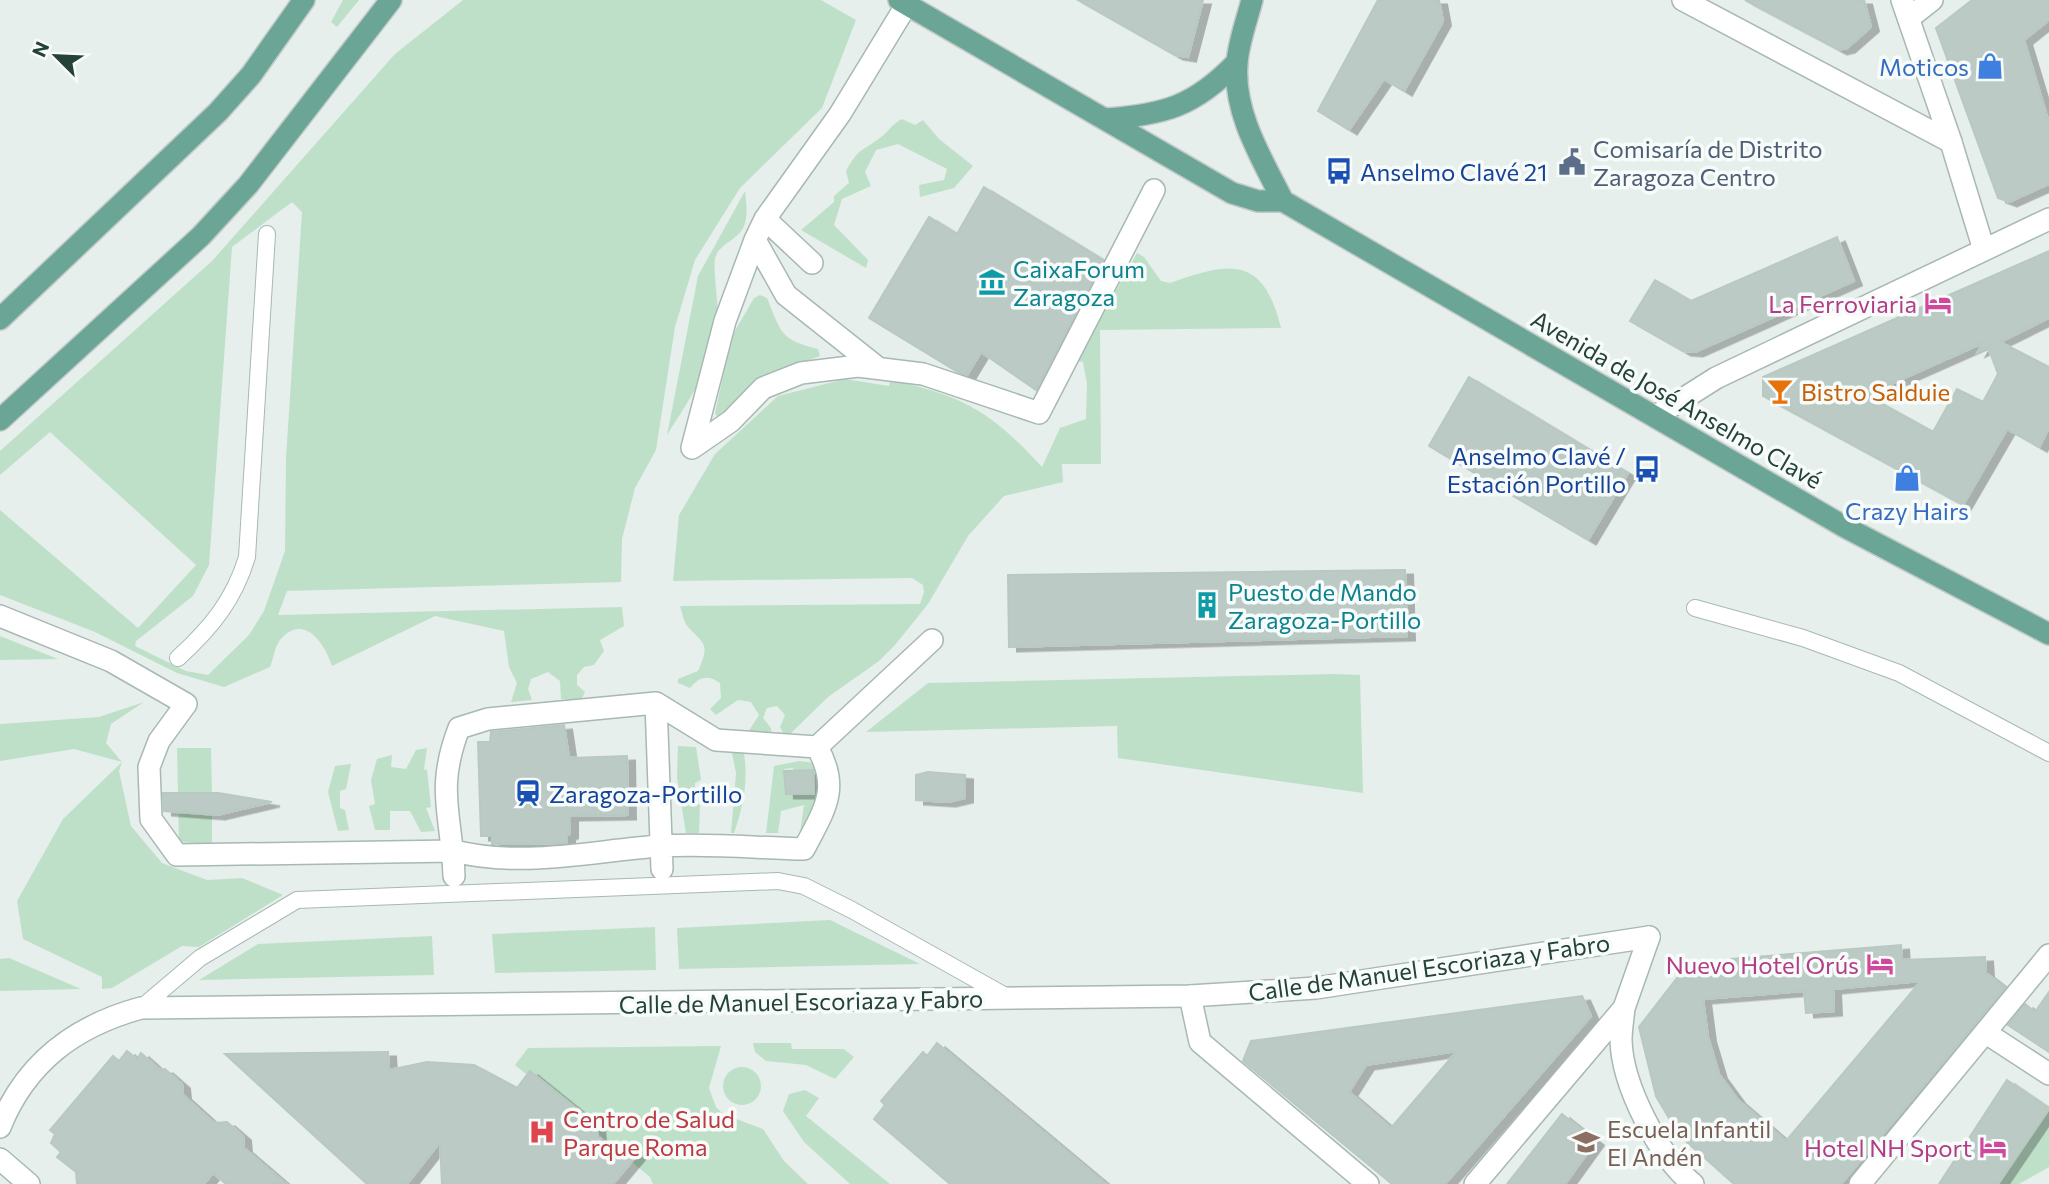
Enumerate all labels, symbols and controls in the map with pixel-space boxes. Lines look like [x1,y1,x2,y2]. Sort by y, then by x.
north arrow [21,21,91,91]
text: N [27,38,53,60]
shop icon: Moticos [1975,51,2005,81]
place label: Moticos [1879,52,1969,81]
place label: Comisaría de Distrito Zaragoza Centro [1593,134,1823,191]
public building icon: Comisaría de Distrito Zaragoza Centro [1557,147,1587,177]
bus stop icon: Anselmo Clavé 21 [1324,156,1354,186]
place label: Anselmo Clavé 21 [1360,157,1547,186]
place label: CaixaForum Zaragoza [1013,254,1145,311]
museum icon: CaixaForum Zaragoza [977,267,1007,297]
hotel icon: La Ferroviaria [1923,288,1953,318]
place label: La Ferroviaria [1768,289,1917,318]
street label: Avenida de José Anselmo Clavé [1527,304,1827,494]
bar icon: Bistro Salduie [1765,376,1795,406]
place label: Bistro Salduie [1801,377,1950,406]
place label: Anselmo Clavé / Estación Portillo [1447,441,1626,498]
bus stop icon: Anselmo Clavé / Estación Portillo [1632,454,1662,484]
shop icon: Crazy Hairs [1892,463,1922,493]
place label: Crazy Hairs [1845,496,1969,525]
place label: Puesto de Mando Zaragoza-Portillo [1228,577,1421,634]
building icon: Puesto de Mando Zaragoza-Portillo [1192,590,1222,620]
station icon: Zaragoza-Portillo [513,778,543,808]
place label: Zaragoza-Portillo [549,779,742,808]
street label: Calle de Manuel Escoriaza y Fabro [1246,927,1612,1007]
hotel icon: Nuevo Hotel Orús [1865,949,1895,979]
place label: Nuevo Hotel Orús [1666,950,1859,979]
street label: Calle de Manuel Escoriaza y Fabro [618,983,984,1019]
place label: Centro de Salud Parque Roma [563,1104,735,1161]
place label: Escuela Infantil El Andén [1607,1114,1771,1171]
hospital icon: Centro de Salud Parque Roma [527,1117,557,1147]
school or university icon: Escuela Infantil El Andén [1571,1127,1601,1157]
hotel icon: Hotel NH Sport [1978,1132,2008,1162]
place label: Hotel NH Sport [1804,1133,1972,1162]

